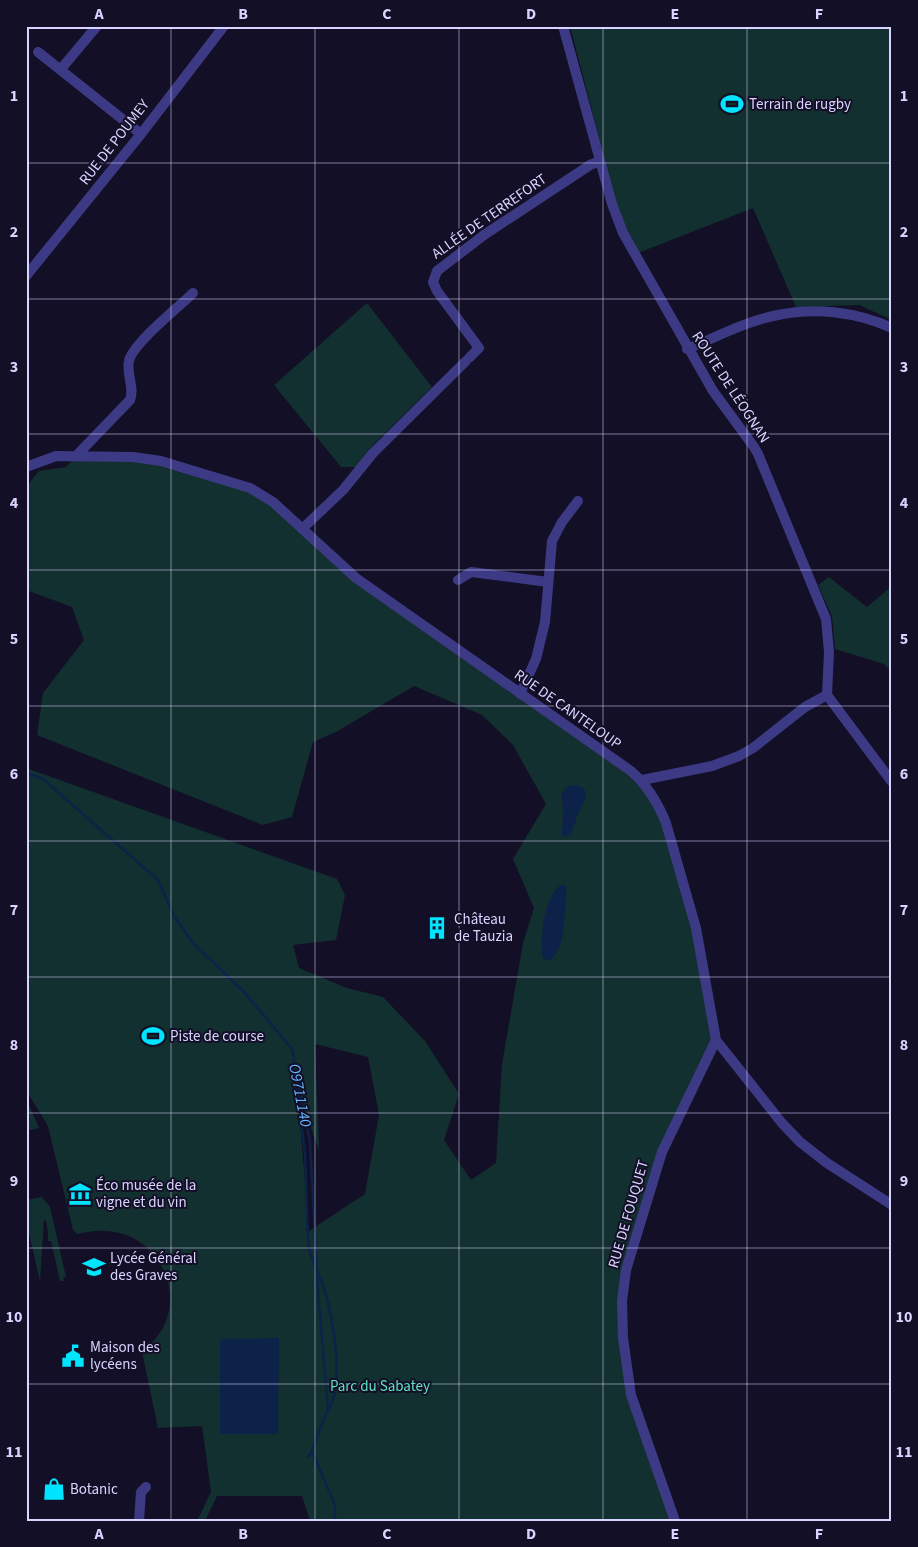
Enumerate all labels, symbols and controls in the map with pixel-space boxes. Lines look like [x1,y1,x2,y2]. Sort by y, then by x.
text: A [93,3,104,25]
text: B [238,3,248,25]
text: C [382,3,392,25]
text: D [526,3,536,25]
text: E [671,3,679,25]
text: F [815,3,823,25]
text: 1 [10,85,18,107]
text: 1 [900,85,908,107]
sports icon: Terrain de rugby [719,91,745,117]
street label: RUE DE POUMEY [74,94,155,189]
place label: Terrain de rugby [749,94,851,115]
street label: ALLÉE DE TERREFORT [427,169,551,264]
text: 2 [10,221,18,243]
text: 2 [900,221,908,243]
street label: ROUTE DE LÉOGNAN [687,327,775,447]
text: 3 [10,356,18,378]
text: 3 [900,356,908,378]
text: 4 [10,492,19,514]
text: 4 [900,492,909,514]
text: 5 [10,628,18,650]
text: 5 [900,628,908,650]
street label: RUE DE CANTELOUP [510,664,626,754]
text: 6 [10,763,18,785]
text: 6 [900,763,908,785]
text: 7 [10,899,18,921]
text: 7 [900,899,908,921]
place label: Château de Tauzia [454,909,513,947]
building icon: Château de Tauzia [424,915,450,941]
sports icon: Piste de course [140,1023,166,1049]
place label: Piste de course [170,1026,264,1047]
text: 8 [10,1034,18,1056]
text: 8 [900,1034,908,1056]
water label: O9711140 [283,1062,317,1129]
street label: RUE DE FOUQUET [603,1158,654,1271]
text: 9 [10,1170,18,1192]
text: 9 [900,1170,908,1192]
place label: Éco musée de la vigne et du vin [96,1175,196,1213]
museum icon: Éco musée de la vigne et du vin [67,1181,93,1207]
place label: Lycée Général des Graves [110,1248,197,1286]
school or university icon: Lycée Général des Graves [81,1254,107,1280]
text: 10 [6,1306,22,1328]
text: 10 [896,1306,912,1328]
place label: Maison des lycéens [90,1337,160,1375]
public building icon: Maison des lycéens [60,1343,86,1369]
park label: Parc du Sabatey [330,1376,430,1397]
text: 11 [6,1441,22,1463]
text: 11 [896,1441,912,1463]
shop icon: Botanic [41,1476,67,1502]
place label: Botanic [70,1479,118,1500]
text: A [93,1523,104,1545]
text: B [238,1523,248,1545]
text: C [382,1523,392,1545]
text: D [526,1523,536,1545]
text: E [671,1523,679,1545]
text: F [815,1523,823,1545]

